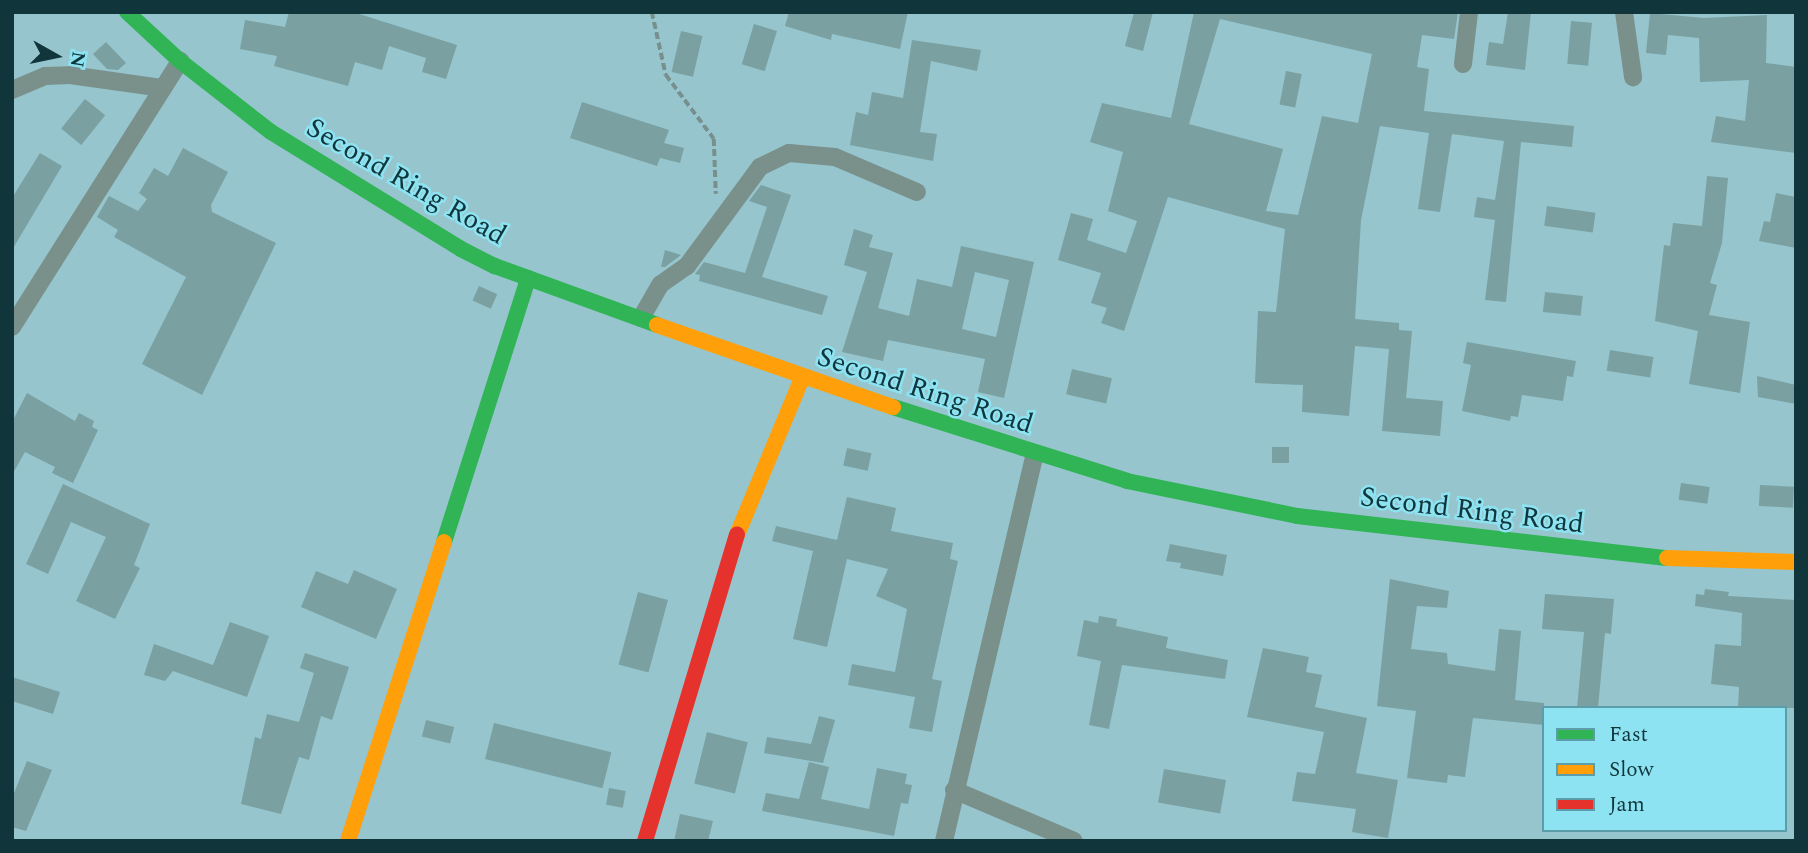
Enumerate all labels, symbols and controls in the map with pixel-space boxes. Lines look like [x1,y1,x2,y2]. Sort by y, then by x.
north arrow [21,21,91,91]
text: N [62,49,93,69]
street label: Second Ring Road [300,111,512,253]
street label: Second Ring Road [813,340,1037,442]
street label: Second Ring Road [1358,481,1586,541]
legend [1542,706,1787,832]
text: Fast [1609,719,1648,751]
text: Slow [1609,754,1653,786]
text: Jam [1609,789,1645,821]

